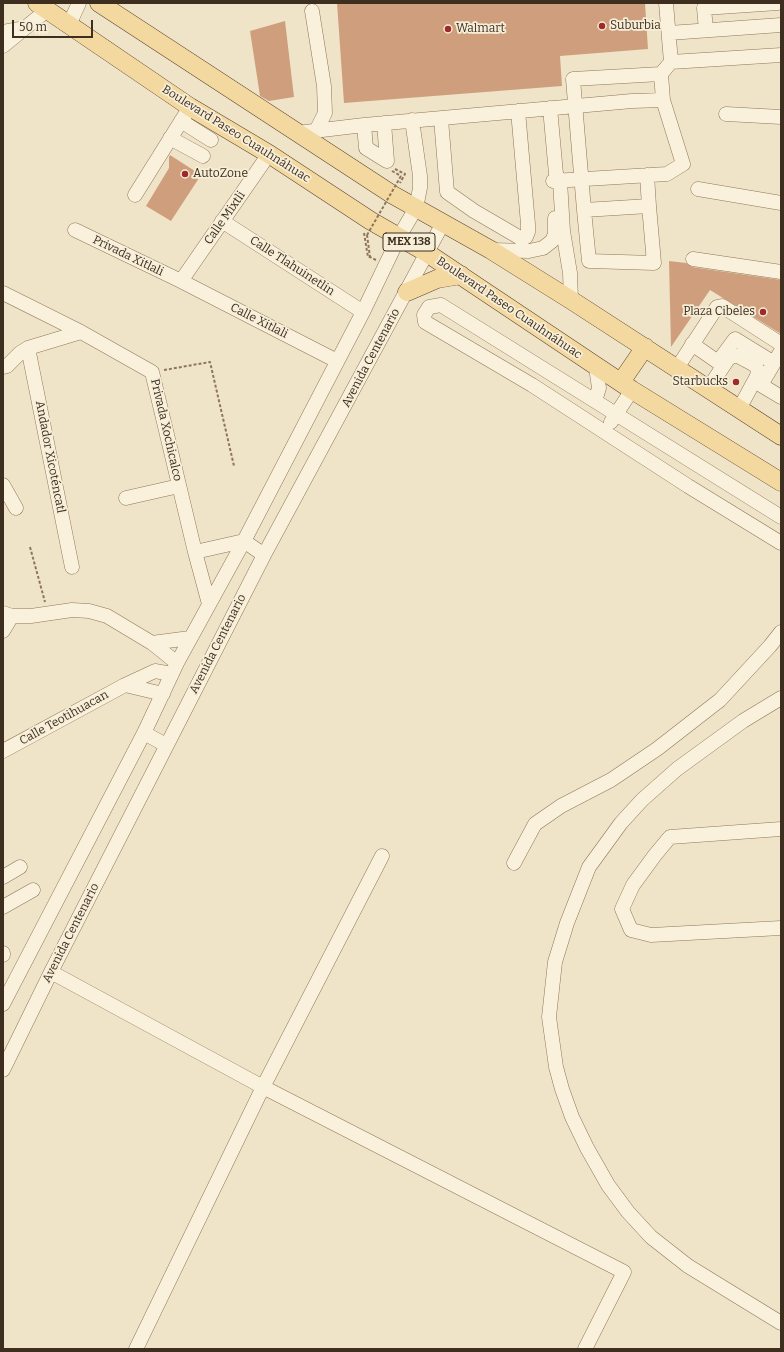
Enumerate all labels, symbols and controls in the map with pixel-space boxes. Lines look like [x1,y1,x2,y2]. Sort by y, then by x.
scale bar [14,12,95,38]
place label: Suburbia [610,19,661,33]
text: 50 m [19,20,47,34]
marker: Suburbia [597,21,607,31]
place label: Walmart [456,22,505,36]
marker: Walmart [443,24,453,34]
street label: Boulevard Paseo Cuauhnáhuac [159,82,313,186]
place label: AutoZone [193,167,248,181]
marker: AutoZone [180,169,190,179]
street label: Calle Mixtli [201,189,249,247]
street label: Privada Xitlali [90,233,166,279]
street label: Calle Tlahuinetlin [247,233,337,299]
road number: MEX 138 [383,233,435,251]
street label: Boulevard Paseo Cuauhnáhuac [434,254,584,362]
street label: Calle Xitlali [228,300,290,342]
place label: Plaza Cibeles [683,305,755,319]
street label: Avenida Centenario [339,306,403,410]
marker: Plaza Cibeles [758,307,768,317]
place label: Starbucks [673,375,728,389]
street label: Privada Xochicalco [147,377,185,483]
marker: Starbucks [731,377,741,387]
street label: Andador Xicoténcatl [32,400,68,514]
street label: Avenida Centenario [187,592,249,696]
street label: Calle Teotihuacan [17,688,111,748]
street label: Avenida Centenario [40,881,102,985]

